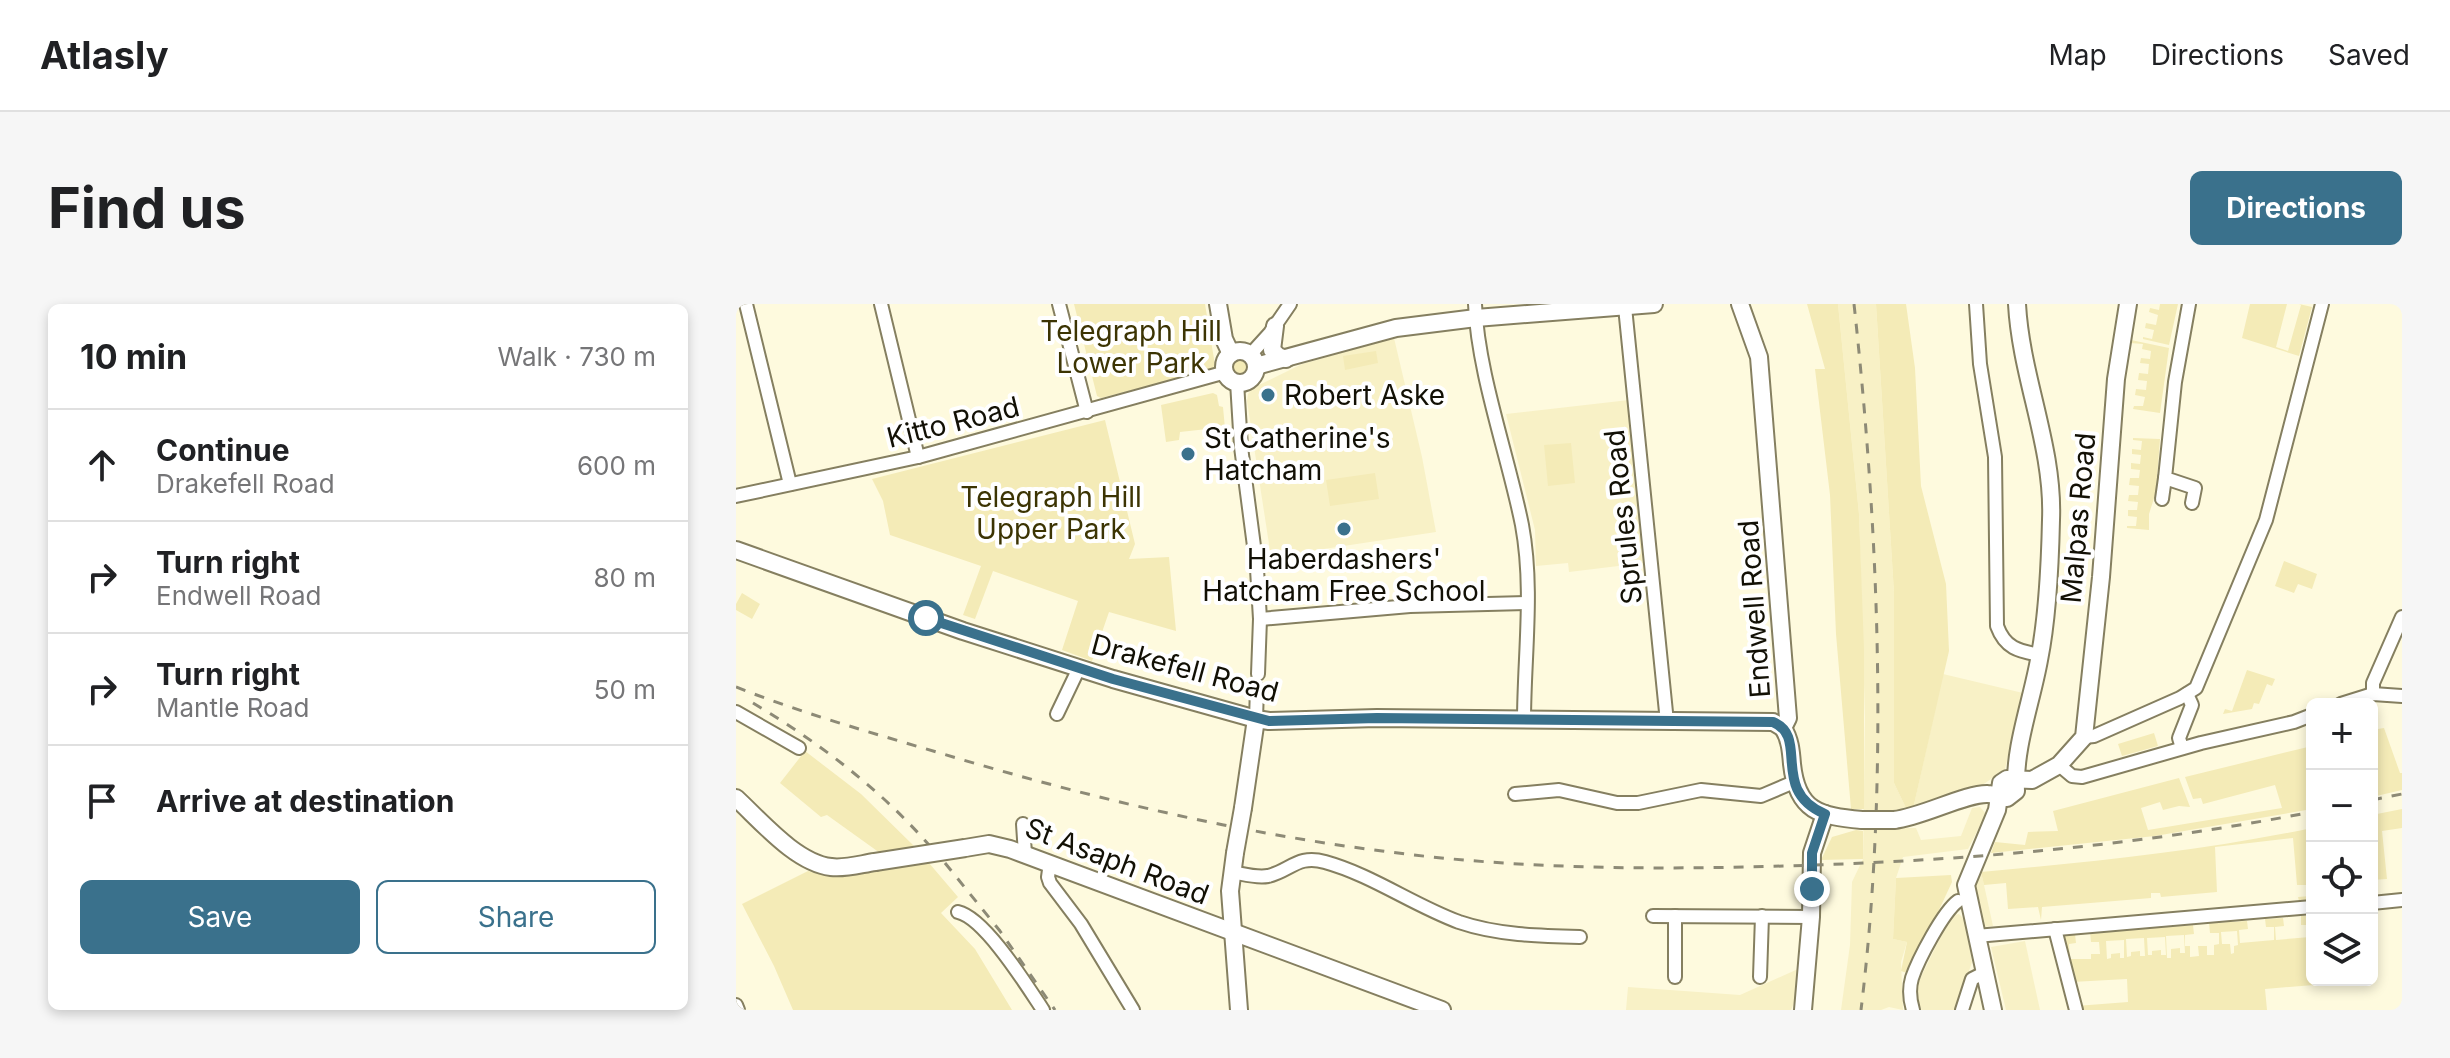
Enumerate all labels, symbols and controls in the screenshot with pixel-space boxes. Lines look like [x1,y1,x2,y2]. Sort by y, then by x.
text: Atlasly [40,32,169,78]
text: Map [2048,38,2107,72]
text: Directions [2151,38,2284,72]
text: Saved [2328,38,2410,72]
button: Directions [2190,171,2402,245]
text: Find us [48,174,246,242]
park label: Telegraph Hill Lower Park [1040,314,1222,380]
text: 10 min [80,336,187,377]
text: Walk · 730 m [498,341,656,372]
place label: Robert Aske [1284,378,1445,412]
marker: Robert Aske [1259,386,1277,404]
street label: Kitto Road [883,389,1023,455]
place label: St Catherine's Hatcham [1204,421,1391,487]
street label: Sprules Road [1597,428,1649,606]
street label: Malpas Road [2054,431,2102,605]
text: Continue [156,432,290,468]
icon: ahead [80,443,124,487]
marker: St Catherine's Hatcham [1179,445,1197,463]
text: 600 m [577,450,656,481]
text: Drakefell Road [156,468,335,499]
park label: Telegraph Hill Upper Park [960,480,1142,546]
street label: Endwell Road [1731,519,1777,699]
marker: Haberdashers' Hatcham Free School [1335,520,1353,538]
place label: Haberdashers' Hatcham Free School [1202,542,1486,608]
text: Turn right [156,544,300,580]
icon: right [80,555,124,599]
text: 80 m [593,562,656,593]
text: Endwell Road [156,580,322,611]
route start [908,600,944,636]
street label: Drakefell Road [1088,627,1282,709]
text: Turn right [156,656,300,692]
icon: right [80,667,124,711]
text: 50 m [594,674,656,705]
text: Mantle Road [156,692,309,723]
map controls [2306,698,2378,986]
button: + [2306,698,2378,770]
button: − [2306,770,2378,842]
icon: arrive [80,779,124,823]
text: Arrive at destination [156,783,454,819]
street label: St Asaph Road [1020,810,1214,912]
button: locate [2306,842,2378,914]
route end [1794,871,1830,907]
button: Save [80,880,360,954]
button: Share [376,880,656,954]
button: layers [2306,914,2378,986]

